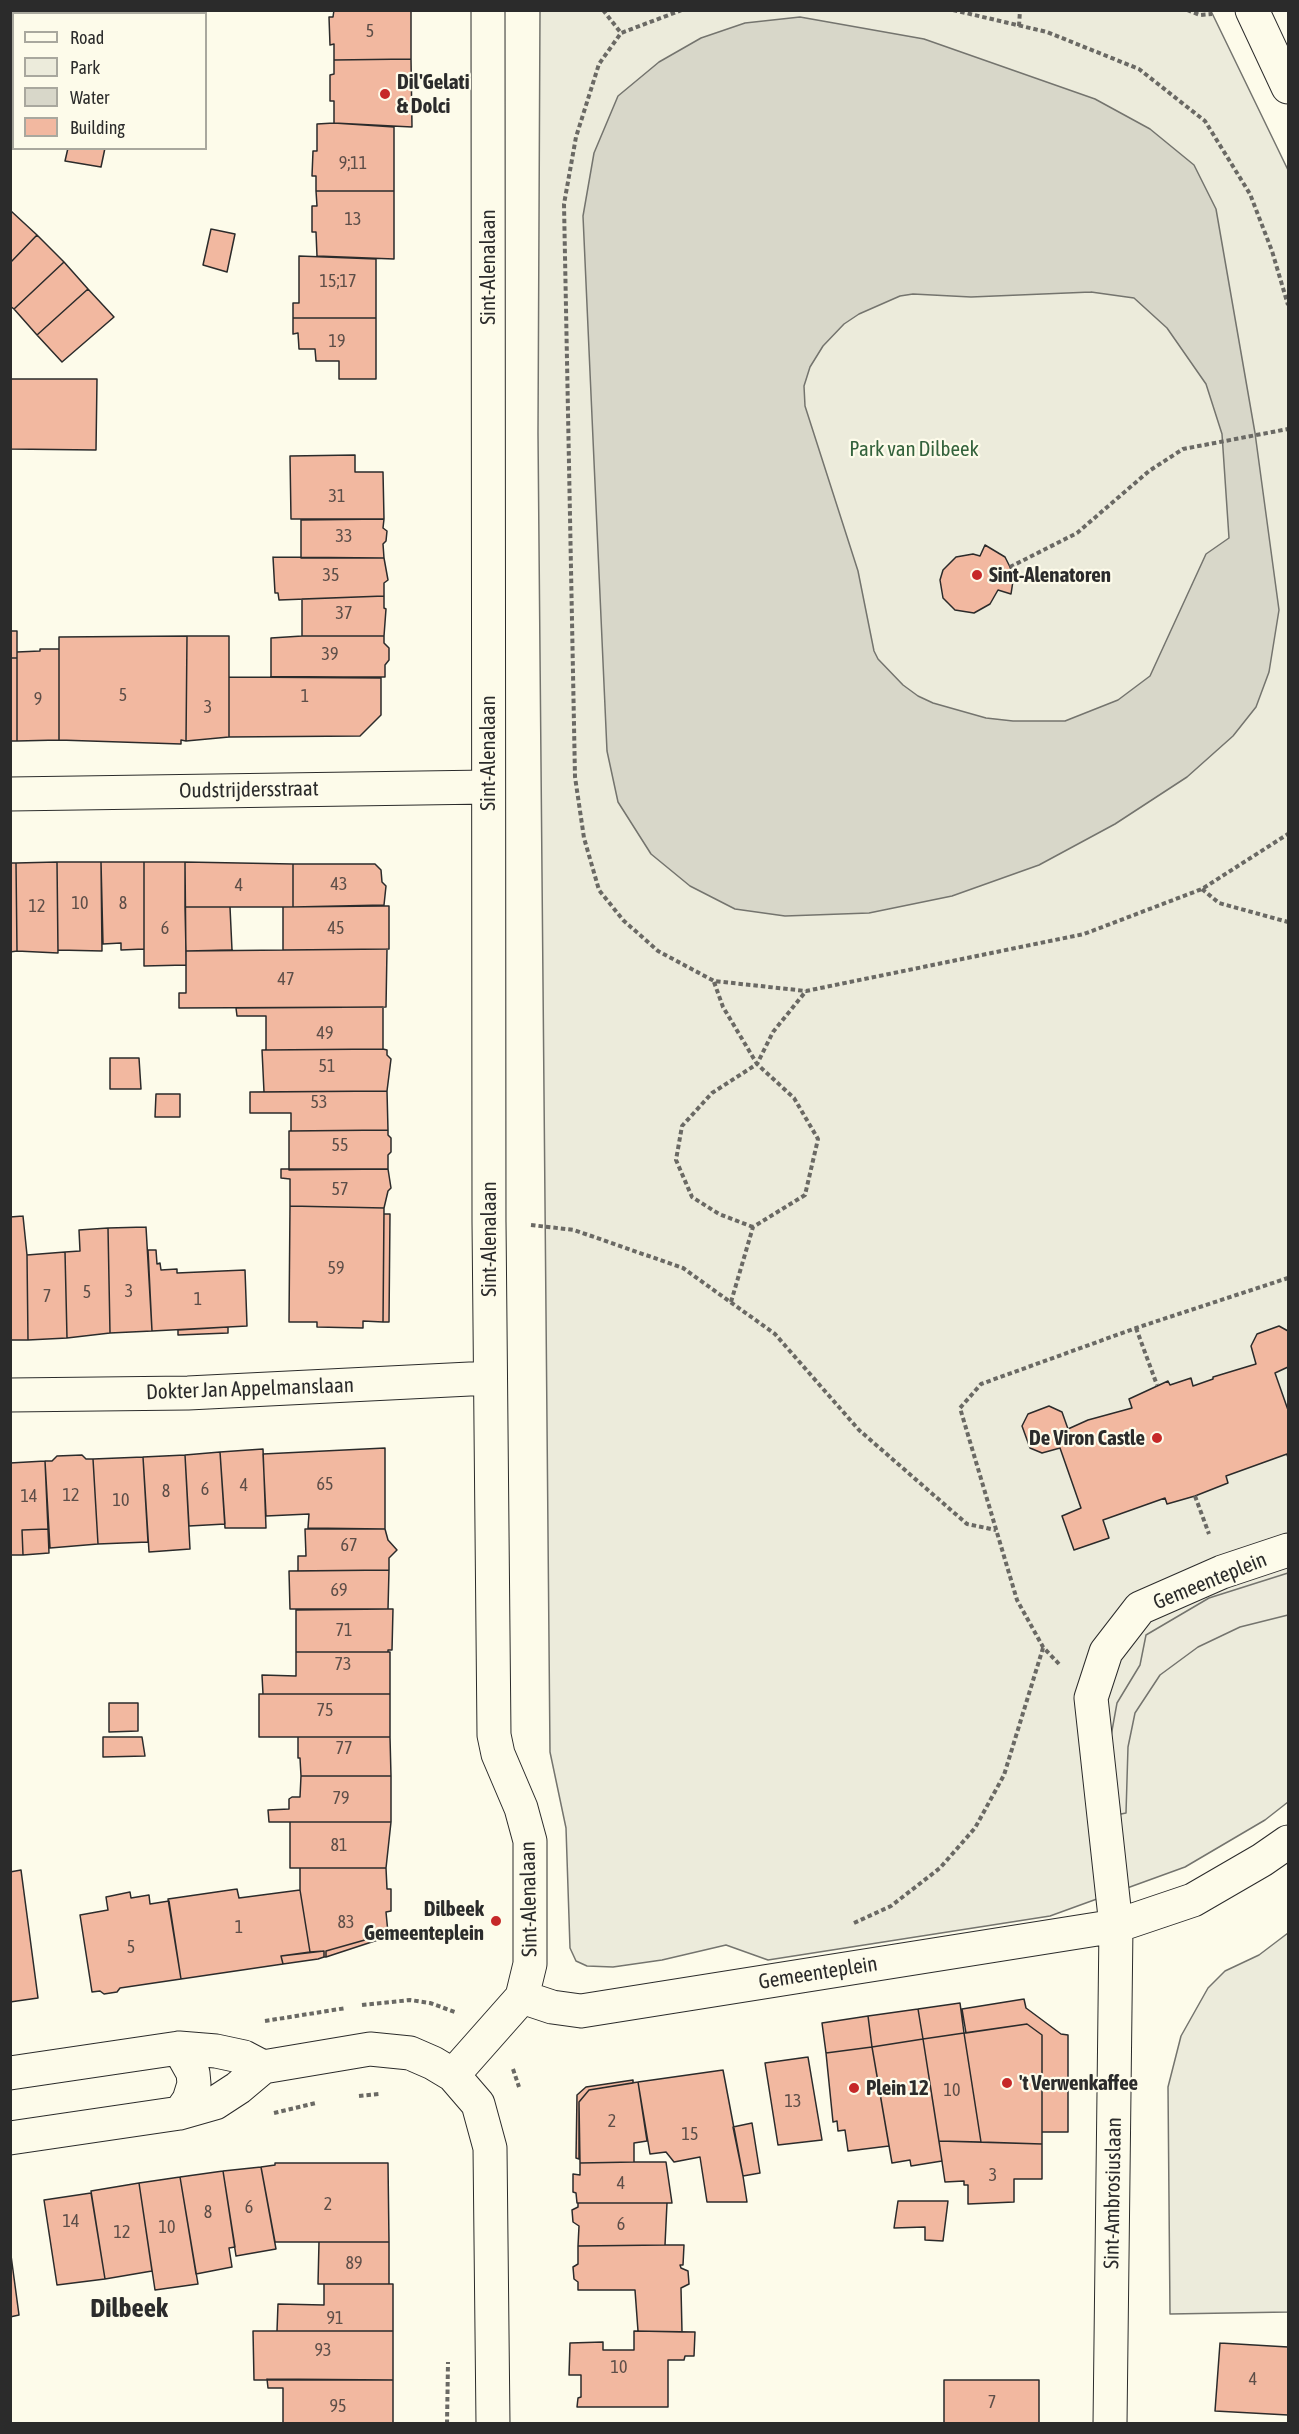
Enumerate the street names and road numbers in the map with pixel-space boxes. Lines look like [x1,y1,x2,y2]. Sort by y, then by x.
street label: Sint-Alenalaan [475,209,501,325]
street label: Sint-Alenalaan [475,695,501,811]
street label: Oudstrijdersstraat [179,776,319,804]
street label: Sint-Alenalaan [476,1181,502,1297]
street label: Dokter Jan Appelmanslaan [146,1373,354,1405]
street label: Gemeenteplein [1150,1547,1270,1615]
street label: Sint-Alenalaan [515,1841,543,1957]
street label: Gemeenteplein [757,1951,879,1995]
street label: Sint-Ambrosiuslaan [1099,2117,1127,2269]

